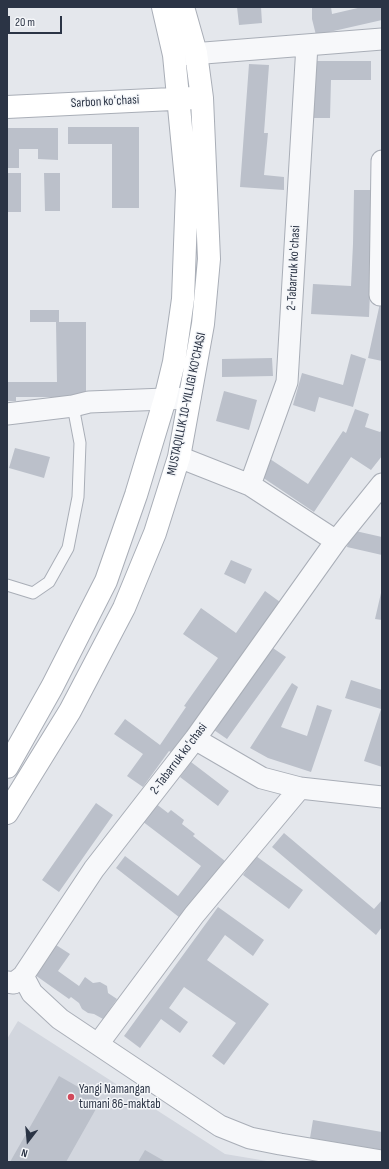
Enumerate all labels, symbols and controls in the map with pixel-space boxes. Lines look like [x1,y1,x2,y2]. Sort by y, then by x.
scale bar [10,8,64,34]
text: 20 m [15,15,35,30]
street label: Sarbon koʻchasi [70,92,140,112]
street label: 2-Tabarruk koʻchasi [284,225,304,311]
street label: MUSTAQILLIK 10-YILLIGI KO'CHASI [164,331,210,477]
street label: 2-Tabarruk koʻchasi [147,720,211,798]
place label: Yangi Namangan tumani 86-maktab [79,1082,161,1113]
marker: Yangi Namangan tumani 86-maktab [66,1092,76,1102]
north arrow [8,1121,48,1161]
text: N [20,1146,29,1160]

